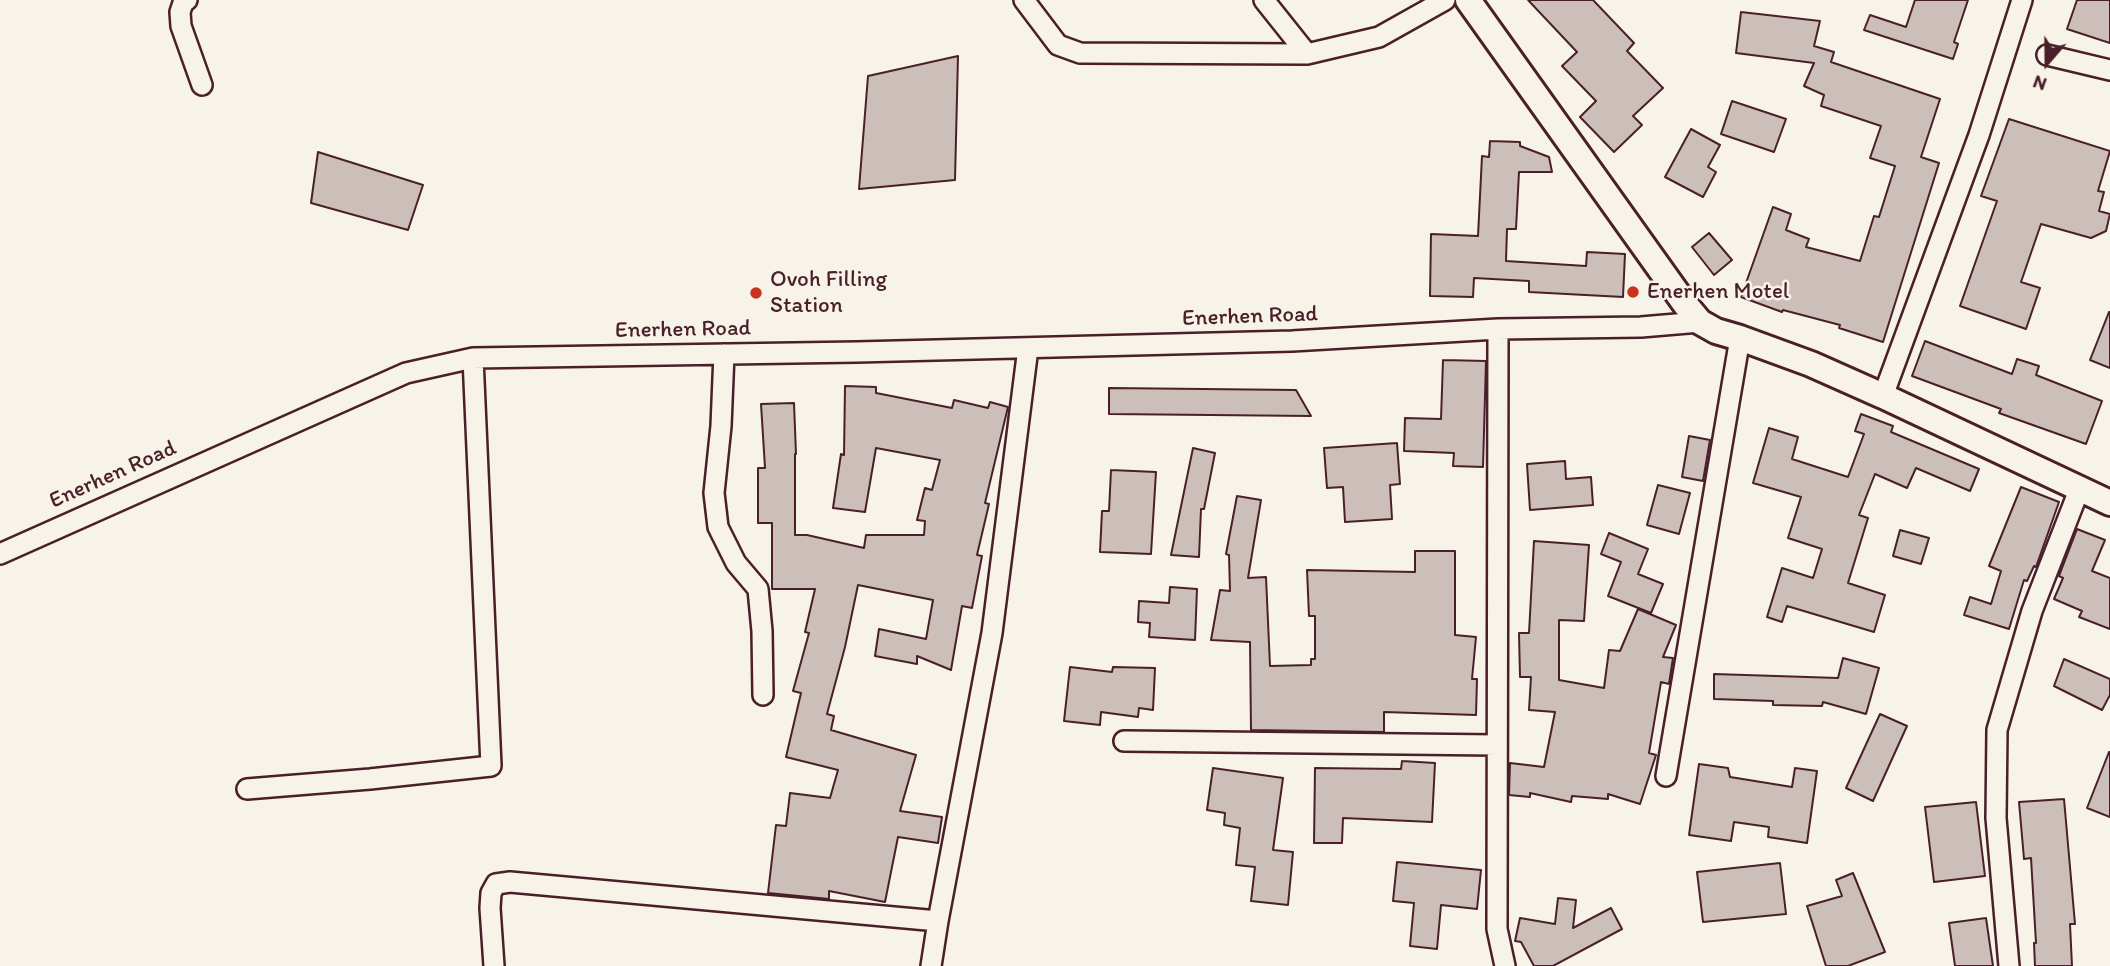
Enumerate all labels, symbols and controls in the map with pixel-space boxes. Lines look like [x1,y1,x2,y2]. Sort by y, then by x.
north arrow [2012,28,2082,98]
text: N [2030,70,2050,96]
place label: Ovoh Filling Station [770,266,887,320]
place label: Enerhen Motel [1647,278,1789,306]
marker: Enerhen Motel [1625,284,1641,300]
marker: Ovoh Filling Station [748,285,764,301]
street label: Enerhen Road [1182,301,1318,333]
street label: Enerhen Road [615,315,751,345]
street label: Enerhen Road [45,435,181,515]

